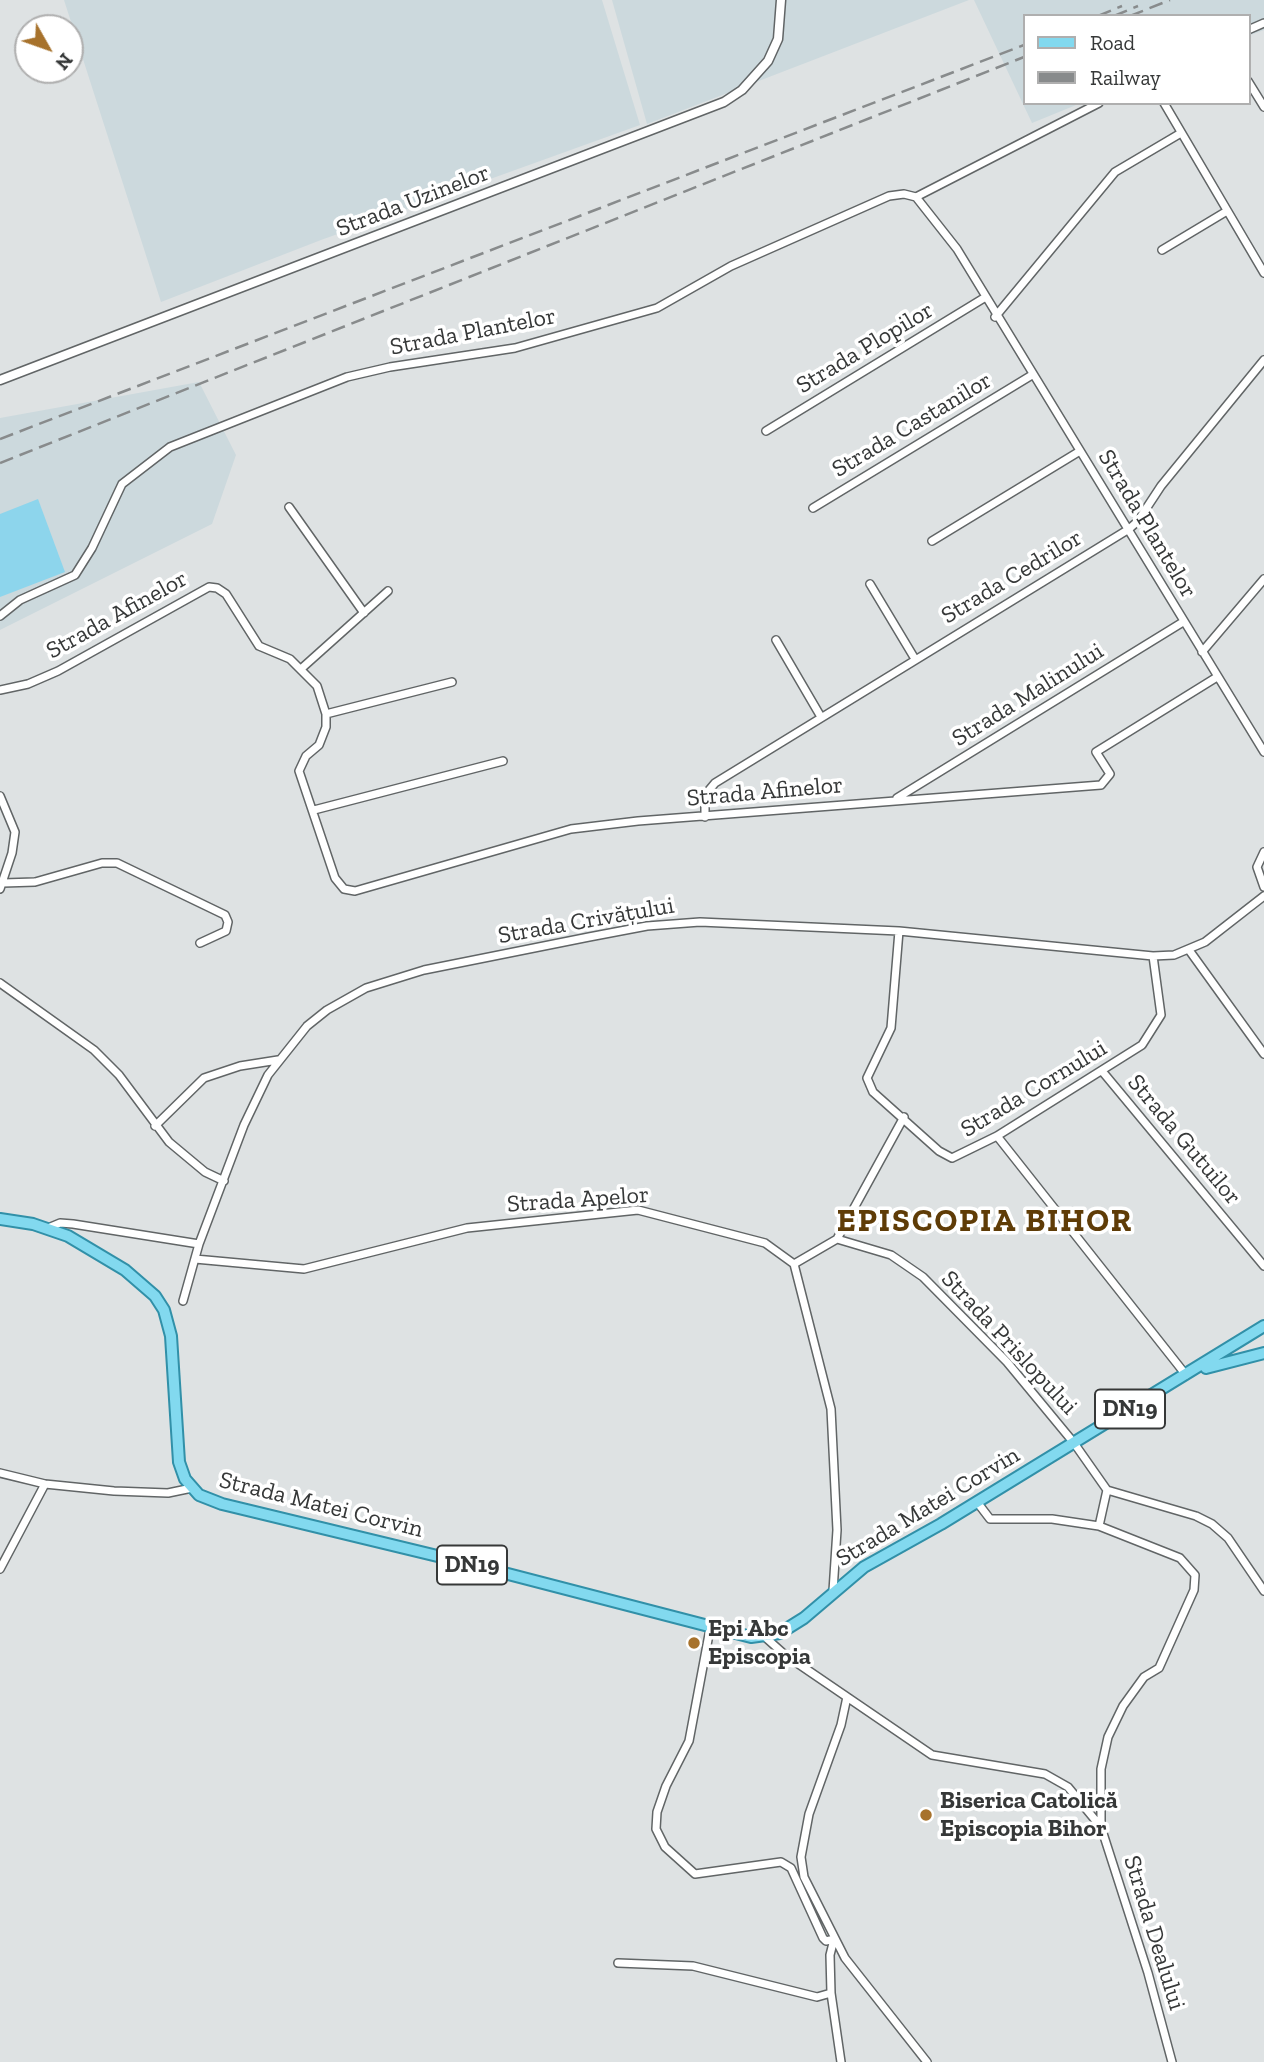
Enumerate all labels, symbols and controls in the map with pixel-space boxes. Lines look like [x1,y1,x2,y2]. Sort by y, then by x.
north arrow [14,14,84,84]
legend [1023,14,1250,105]
text: Road [1090,30,1135,55]
text: N [50,49,77,74]
text: Railway [1090,65,1161,90]
street label: Strada Uzinelor [332,159,494,243]
street label: Strada Plopilor [791,296,939,400]
street label: Strada Plantelor [388,302,558,362]
street label: Strada Castanilor [827,366,997,484]
street label: Strada Plantelor [1091,445,1203,603]
street label: Strada Cedrilor [936,524,1088,630]
street label: Strada Afinelor [42,564,192,666]
street label: Strada Malinului [947,637,1109,753]
street label: Strada Afinelor [686,771,844,813]
street label: Strada Crivățului [496,891,676,951]
street label: Strada Cornului [956,1034,1112,1144]
street label: Strada Gutuilor [1121,1069,1247,1211]
street label: Strada Apelor [506,1181,650,1219]
district label: EPISCOPIA BIHOR [839,1203,1131,1241]
street label: Strada Prislopului [935,1265,1083,1421]
road number: DN19 [1095,1390,1165,1428]
street label: Strada Matei Corvin [831,1441,1025,1573]
street label: Strada Matei Corvin [216,1466,426,1544]
road number: DN19 [437,1546,507,1584]
place label: Epi Abc Episcopia [708,1615,811,1671]
marker: Epi Abc Episcopia [686,1635,702,1651]
place label: Biserica Catolică Episcopia Bihor [940,1787,1118,1843]
marker: Biserica Catolică Episcopia Bihor [918,1807,934,1823]
street label: Strada Dealului [1117,1852,1191,2014]

